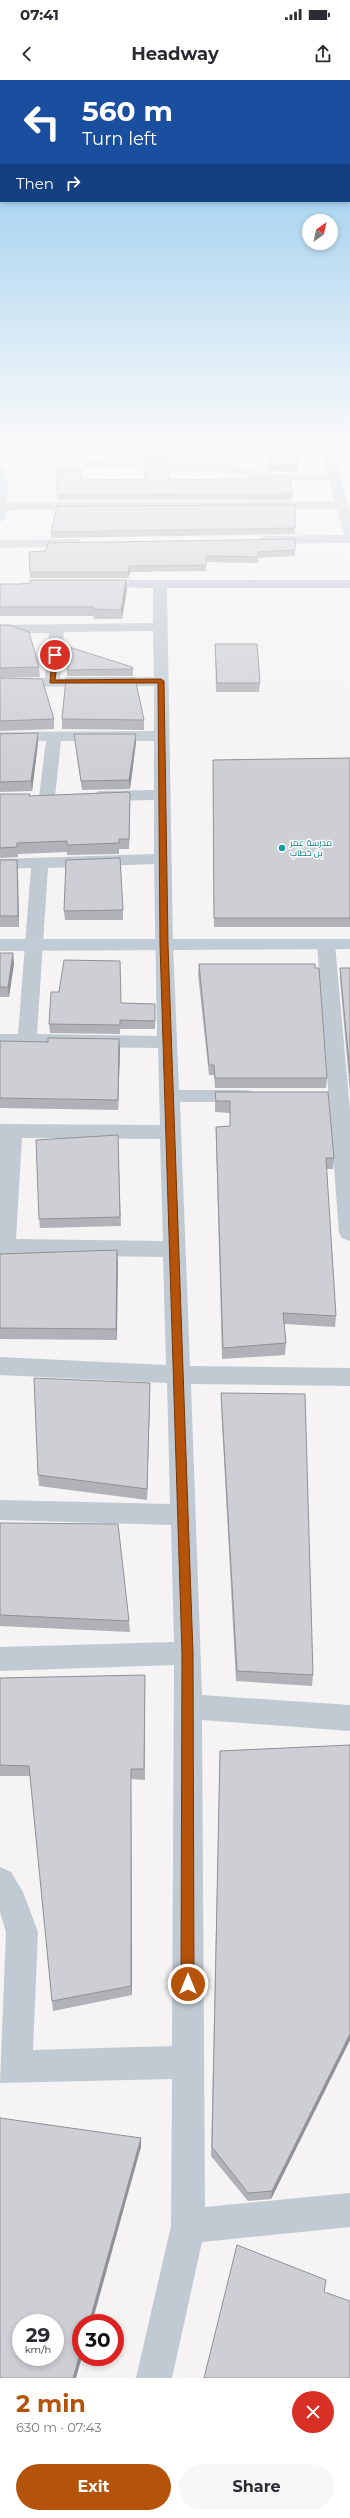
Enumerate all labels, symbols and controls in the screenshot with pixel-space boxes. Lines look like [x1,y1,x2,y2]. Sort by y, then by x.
text: 07:41 [20,5,59,24]
icon: back [16,43,38,65]
text: Headway [131,43,219,65]
icon: share [312,43,334,65]
text: 560 m [82,94,173,128]
icon: left [16,96,68,148]
text: Turn left [82,128,157,150]
icon: right [62,172,84,194]
text: Then [16,174,54,193]
north arrow [302,214,338,250]
map controls [302,214,338,250]
pin [38,638,72,672]
icon: arrive [44,644,66,666]
place label: مدرسة عمر بن خطاب [289,837,332,858]
marker: مدرسة عمر بن خطاب [277,843,287,853]
position arrow [167,1963,209,2005]
speed limit sign: 30 [72,2314,124,2366]
text: 29 [26,2323,50,2347]
text: km/h [25,2343,51,2356]
text: 2 min [16,2389,86,2418]
button: close [292,2391,334,2433]
text: 630 m · 07:43 [16,2419,102,2435]
button: Exit [16,2464,171,2510]
button: Share [179,2464,334,2510]

